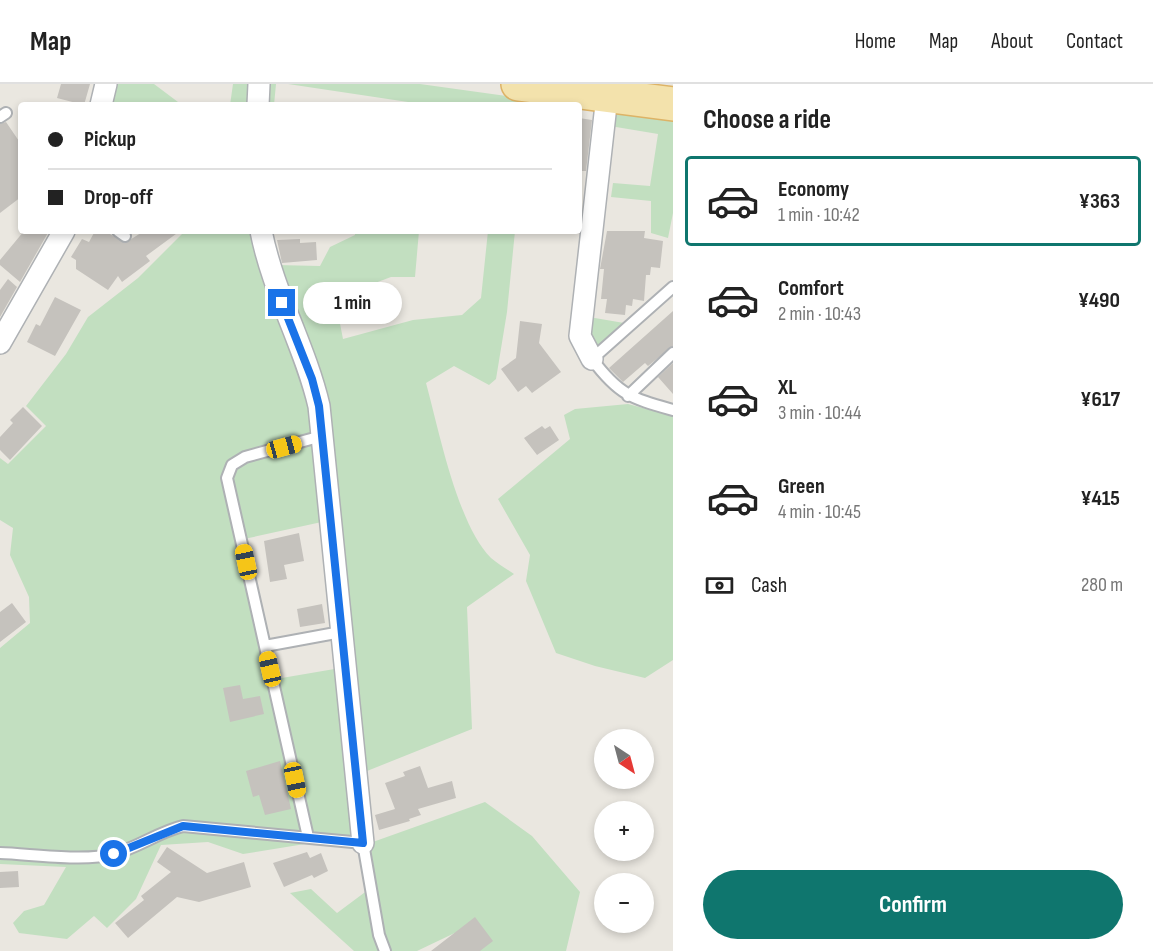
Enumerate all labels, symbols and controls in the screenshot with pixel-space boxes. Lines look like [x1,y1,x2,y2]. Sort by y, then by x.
text: Map [30,25,71,58]
text: Home [855,29,896,54]
text: Map [929,29,958,54]
text: About [991,29,1033,54]
text: Contact [1066,29,1123,54]
text: Choose a ride [703,104,831,136]
text: Pickup [84,126,136,153]
icon: car [706,174,760,228]
text: Economy [778,176,849,203]
text: Drop-off [84,184,153,211]
text: ¥363 [1079,188,1120,215]
text: 1 min · 10:42 [778,203,860,227]
icon: car [706,273,760,327]
text: Comfort [778,275,844,302]
callout: 1 min [303,282,402,324]
text: ¥490 [1078,287,1120,314]
route end [268,289,295,316]
text: 1 min [334,291,371,315]
text: 2 min · 10:43 [778,302,861,326]
icon: car [706,372,760,426]
text: XL [778,374,797,401]
text: ¥617 [1080,386,1120,413]
text: 3 min · 10:44 [778,401,861,425]
car [264,434,304,460]
icon: car [706,471,760,525]
text: Green [778,473,825,500]
text: ¥415 [1080,485,1120,512]
text: 4 min · 10:45 [778,500,861,524]
car [233,543,259,581]
icon: cash [703,569,736,602]
text: Cash [751,572,787,599]
text: 280 m [1081,573,1123,597]
car [257,649,283,689]
north arrow [594,729,654,789]
map controls [594,729,654,933]
car [282,761,308,799]
button: + [594,801,654,861]
route start [100,840,127,867]
button: Confirm [703,870,1123,939]
button: − [594,873,654,933]

